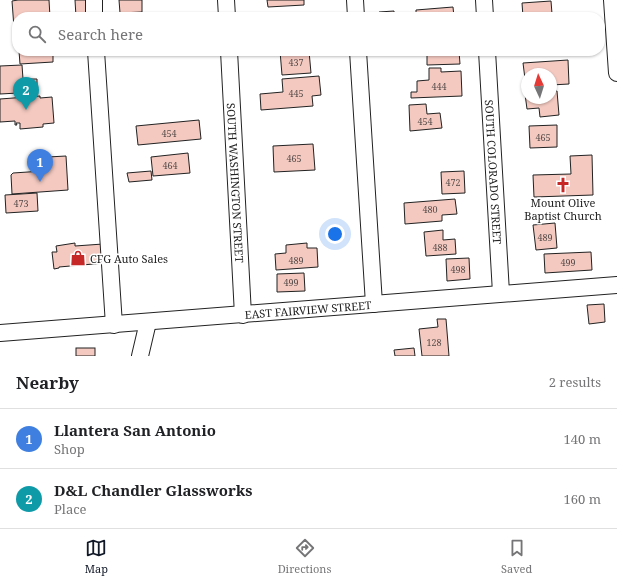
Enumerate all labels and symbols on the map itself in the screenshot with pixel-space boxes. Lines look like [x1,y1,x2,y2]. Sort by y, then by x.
house number: 437 [288,56,304,69]
north arrow [521,68,557,104]
pin: 2 [13,77,39,110]
house number: 444 [431,80,447,93]
house number: 445 [288,87,304,100]
street label: SOUTH COLORADO STREET [482,99,506,245]
street label: SOUTH WASHINGTON STREET [224,103,248,263]
house number: 454 [417,115,433,128]
house number: 454 [161,127,177,140]
house number: 465 [535,131,551,144]
pin: 1 [27,149,53,182]
house number: 465 [286,152,302,165]
house number: 464 [162,159,178,172]
house number: 472 [445,176,461,189]
church icon: Mount Olive Baptist Church [554,176,572,194]
place label: Mount Olive Baptist Church [524,195,602,223]
house number: 473 [13,197,29,210]
house number: 480 [422,203,438,216]
your location [325,224,345,244]
house number: 489 [537,231,553,244]
house number: 488 [432,241,448,254]
shop icon: CFG Auto Sales [69,249,87,267]
place label: CFG Auto Sales [90,251,168,266]
house number: 489 [288,254,304,267]
house number: 499 [560,256,576,269]
house number: 498 [450,263,466,276]
house number: 499 [283,276,299,289]
street label: EAST FAIRVIEW STREET [244,297,372,321]
house number: 128 [426,336,442,349]

